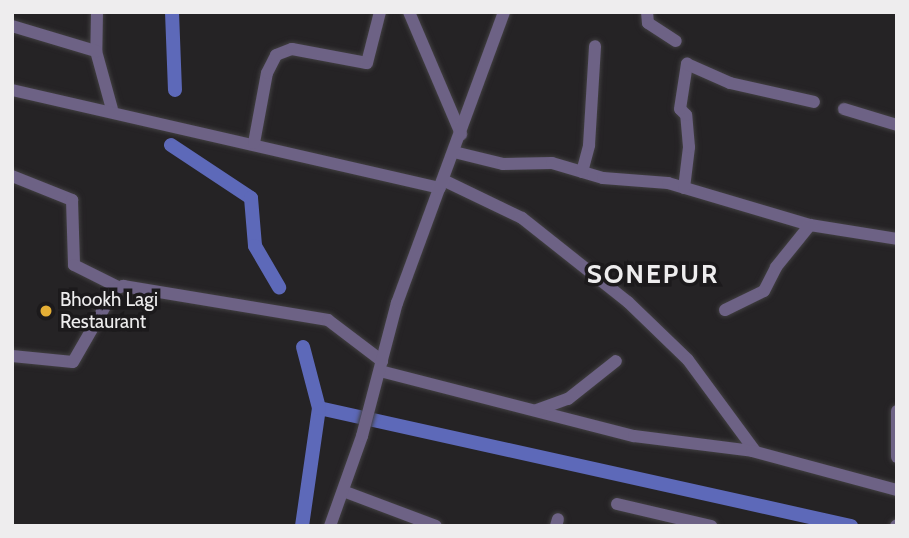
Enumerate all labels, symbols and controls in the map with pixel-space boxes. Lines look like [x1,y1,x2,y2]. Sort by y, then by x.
district label: SONEPUR [588,259,718,291]
place label: Bhookh Lagi Restaurant [60,289,158,333]
marker: Bhookh Lagi Restaurant [38,303,54,319]

